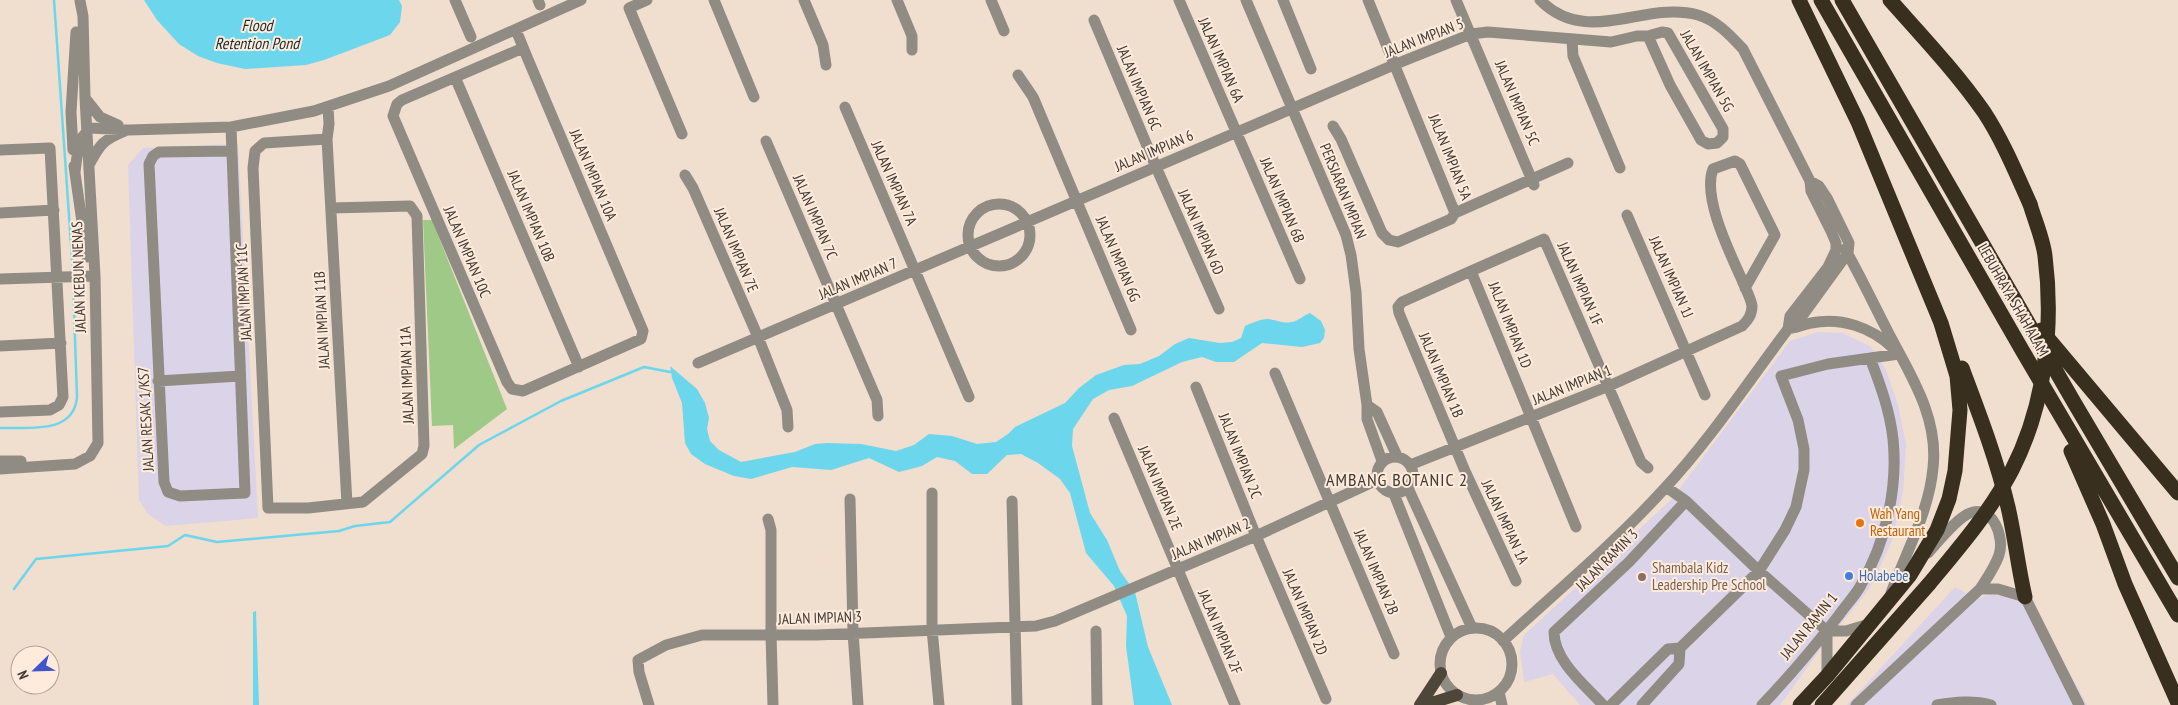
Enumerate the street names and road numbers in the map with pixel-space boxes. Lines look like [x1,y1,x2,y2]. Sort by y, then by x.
street label: JALAN IMPIAN 6A [1194,14,1249,106]
street label: JALAN IMPIAN 5 [1380,14,1466,62]
street label: JALAN IMPIAN 5G [1676,26,1738,115]
street label: JALAN IMPIAN 6C [1113,41,1166,133]
street label: JALAN IMPIAN 5C [1491,56,1544,148]
street label: JALAN IMPIAN 5A [1424,110,1477,203]
street label: JALAN IMPIAN 10A [565,125,622,224]
street label: JALAN IMPIAN 6 [1111,125,1196,176]
street label: JALAN IMPIAN 7A [867,137,922,229]
street label: PERSIARAN IMPIAN [1316,140,1371,241]
street label: JALAN IMPIAN 6B [1256,153,1309,245]
street label: JALAN IMPIAN 10B [503,166,559,264]
street label: JALAN IMPIAN 7C [789,171,842,262]
street label: JALAN IMPIAN 6D [1174,185,1229,278]
street label: JALAN IMPIAN 10C [439,202,495,300]
street label: JALAN IMPIAN 7E [710,204,763,295]
street label: JALAN IMPIAN 6G [1092,212,1145,304]
street label: JALAN KEBUN NENAS [67,221,90,334]
street label: JALAN IMPIAN 1J [1645,232,1698,321]
street label: JALAN IMPIAN 1F [1553,238,1607,329]
street label: LEBUHRAYA SHAH ALAM [1973,240,2053,359]
street label: JALAN IMPIAN 11C [231,243,256,342]
street label: JALAN IMPIAN 7 [815,253,900,304]
street label: JALAN IMPIAN 11B [309,271,334,370]
street label: JALAN IMPIAN 1D [1484,278,1536,371]
street label: JALAN IMPIAN 11A [395,325,418,425]
street label: JALAN IMPIAN 1B [1415,328,1468,420]
street label: JALAN IMPIAN 1 [1528,360,1614,409]
street label: JALAN RESAK 1/KS7 [133,366,158,473]
street label: JALAN IMPIAN 2C [1214,409,1266,502]
street label: JALAN IMPIAN 2E [1134,442,1187,533]
street label: JALAN IMPIAN 1A [1477,476,1534,568]
street label: JALAN IMPIAN 2 [1168,513,1253,564]
street label: JALAN IMPIAN 2B [1350,525,1403,617]
street label: JALAN RAMIN 3 [1571,525,1642,595]
street label: JALAN IMPIAN 2D [1278,565,1332,658]
street label: JALAN IMPIAN 2F [1194,586,1247,677]
street label: JALAN RAMIN 1 [1775,588,1841,664]
street label: JALAN IMPIAN 3 [777,607,862,628]

